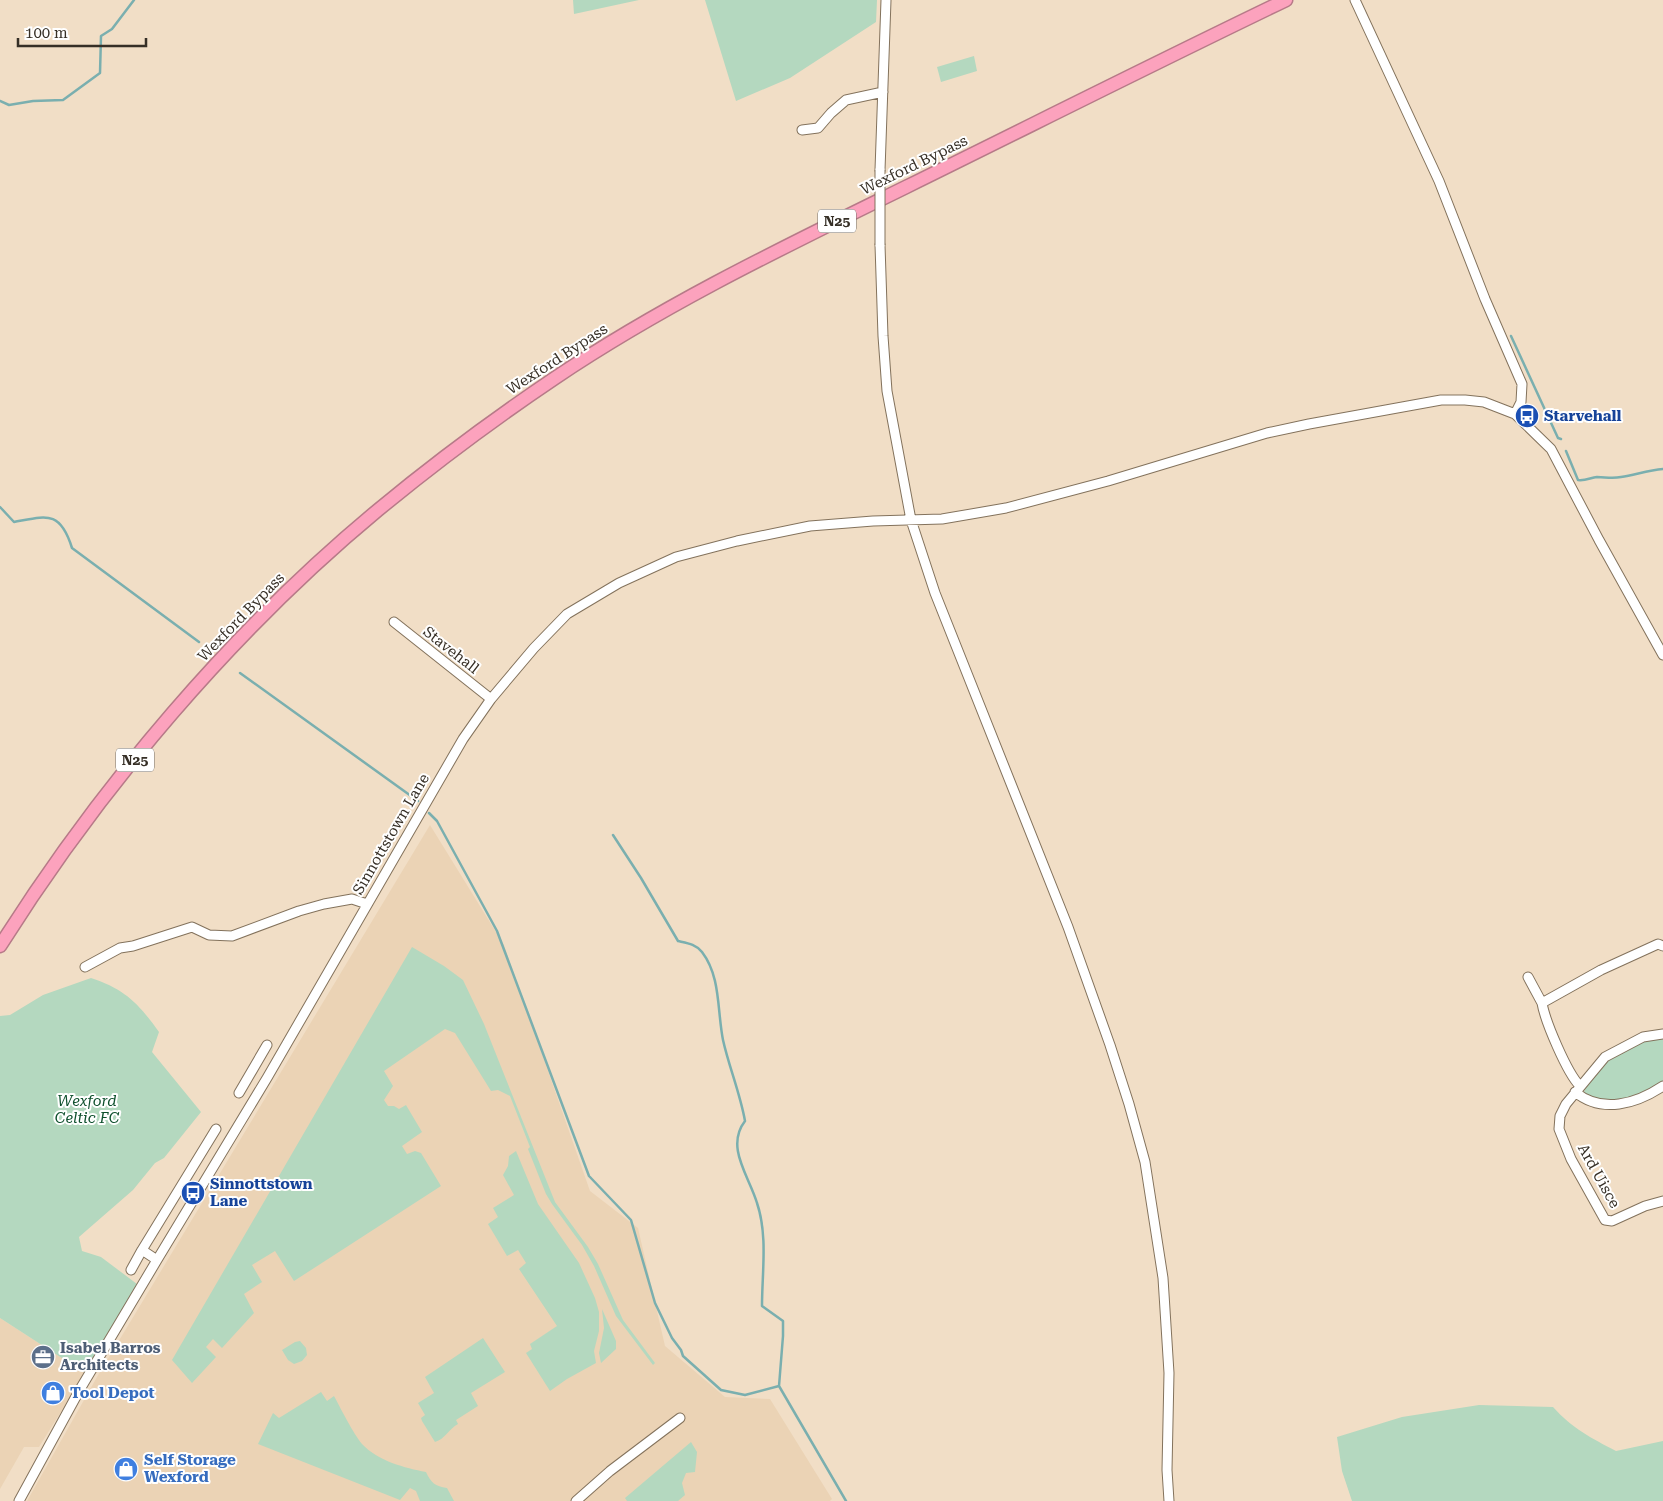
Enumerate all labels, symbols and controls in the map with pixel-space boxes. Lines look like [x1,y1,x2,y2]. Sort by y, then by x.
scale bar [18,15,145,47]
text: 100 m [25,24,68,42]
street label: Wexford Bypass [858,131,970,199]
road number: N25 [818,210,856,232]
street label: Wexford Bypass [503,320,611,398]
bus stop icon: Starvehall [1514,403,1540,429]
place label: Starvehall [1544,407,1621,425]
street label: Wexford Bypass [194,569,288,665]
street label: Stavehall [419,623,483,678]
road number: N25 [116,748,154,772]
street label: Sinnottstown Lane [349,770,433,898]
park label: Wexford Celtic FC [55,1092,120,1127]
street label: Ard Uisce [1574,1141,1624,1211]
place label: Sinnottstown Lane [210,1175,313,1210]
bus stop icon: Sinnottstown Lane [180,1180,206,1206]
place label: Isabel Barros Architects [60,1339,161,1374]
office icon: Isabel Barros Architects [30,1344,56,1370]
shop icon: Tool Depot [40,1380,66,1406]
place label: Tool Depot [70,1384,155,1402]
place label: Self Storage Wexford [144,1451,236,1486]
shop icon: Self Storage Wexford [113,1456,139,1482]

